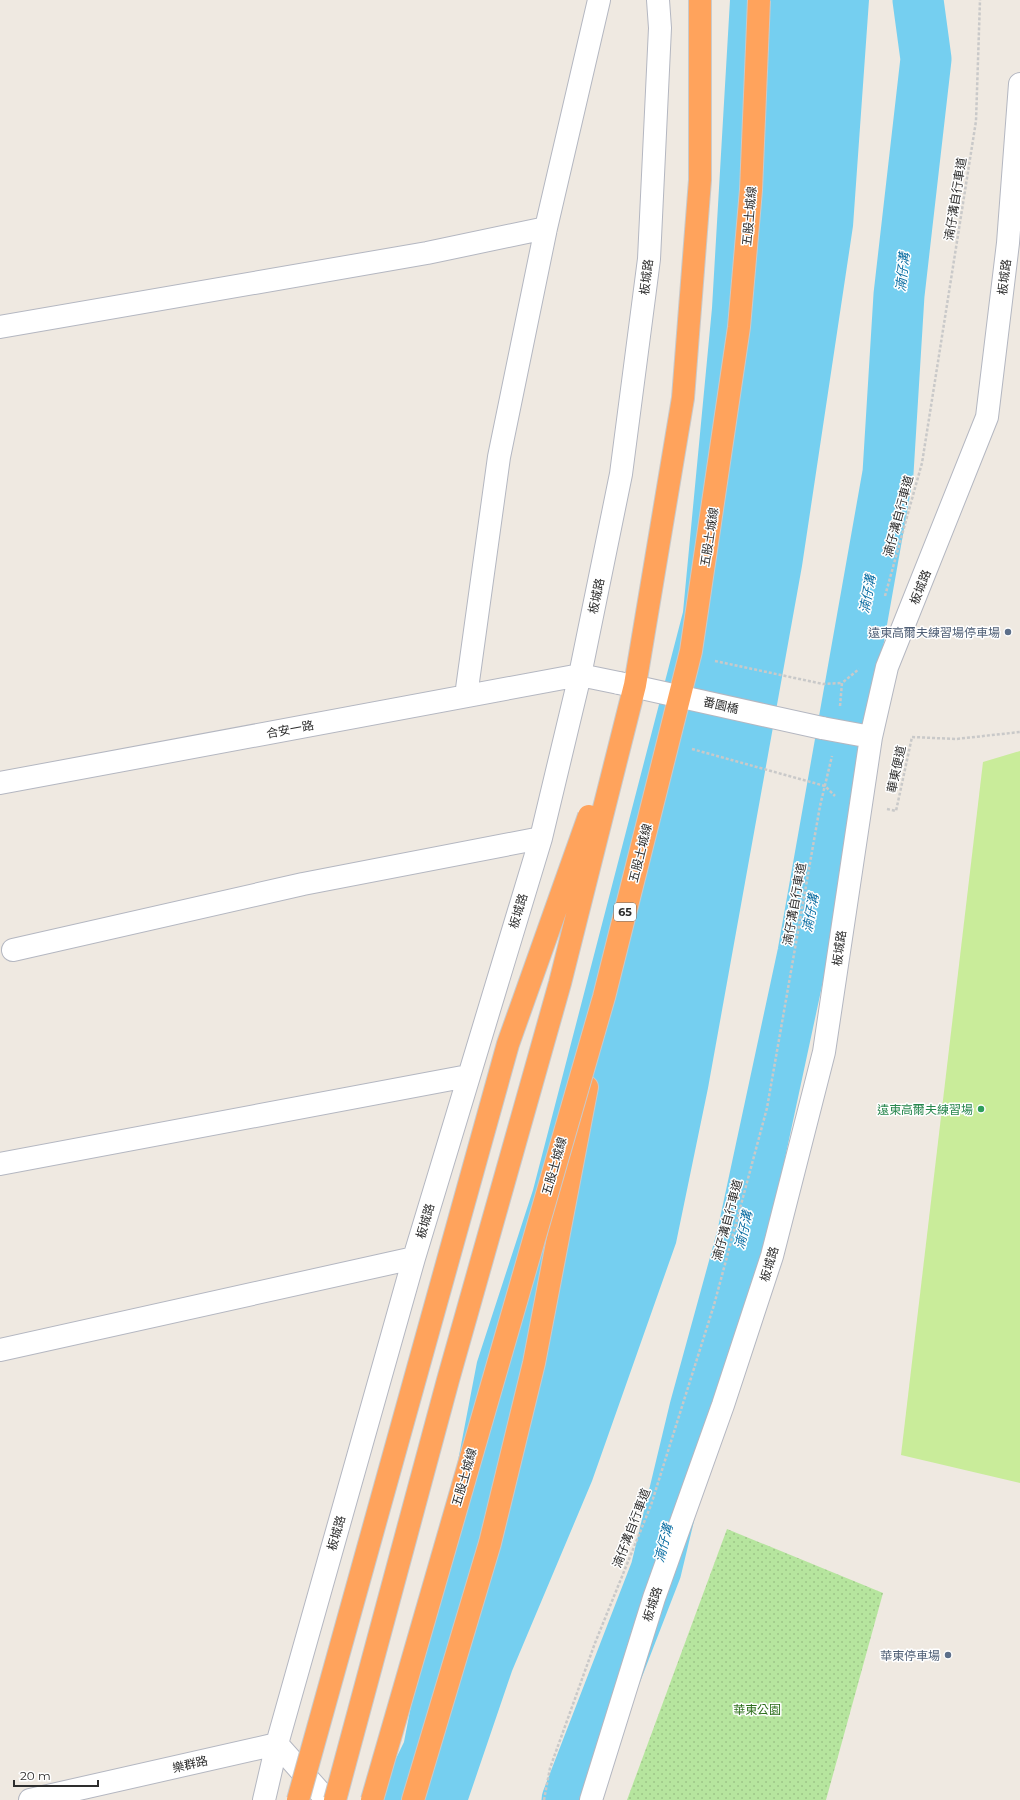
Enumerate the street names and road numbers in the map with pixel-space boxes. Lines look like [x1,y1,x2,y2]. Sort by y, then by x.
street label: 湳仔溝自行車道 [941,156,969,242]
street label: 五股土城線 [739,185,759,247]
street label: 板城路 [636,258,656,296]
street label: 板城路 [994,258,1014,296]
street label: 湳仔溝自行車道 [880,473,916,559]
street label: 五股土城線 [697,506,721,568]
street label: 板城路 [906,567,934,607]
street label: 板城路 [585,577,607,615]
street label: 番園橋 [702,694,740,716]
street label: 合安一路 [265,717,315,741]
street label: 華東便道 [884,744,908,794]
street label: 五股土城線 [625,822,655,884]
street label: 湳仔溝自行車道 [779,861,809,947]
street label: 板城路 [506,892,530,930]
road number: 65 [614,903,636,921]
street label: 板城路 [829,929,849,967]
street label: 五股土城線 [539,1135,569,1197]
street label: 湳仔溝自行車道 [709,1178,745,1262]
street label: 板城路 [413,1202,437,1240]
street label: 板城路 [757,1245,781,1283]
street label: 五股土城線 [449,1446,479,1508]
street label: 湳仔溝自行車道 [609,1486,653,1570]
street label: 板城路 [324,1514,348,1552]
street label: 板城路 [639,1585,665,1623]
street label: 樂群路 [171,1753,209,1775]

